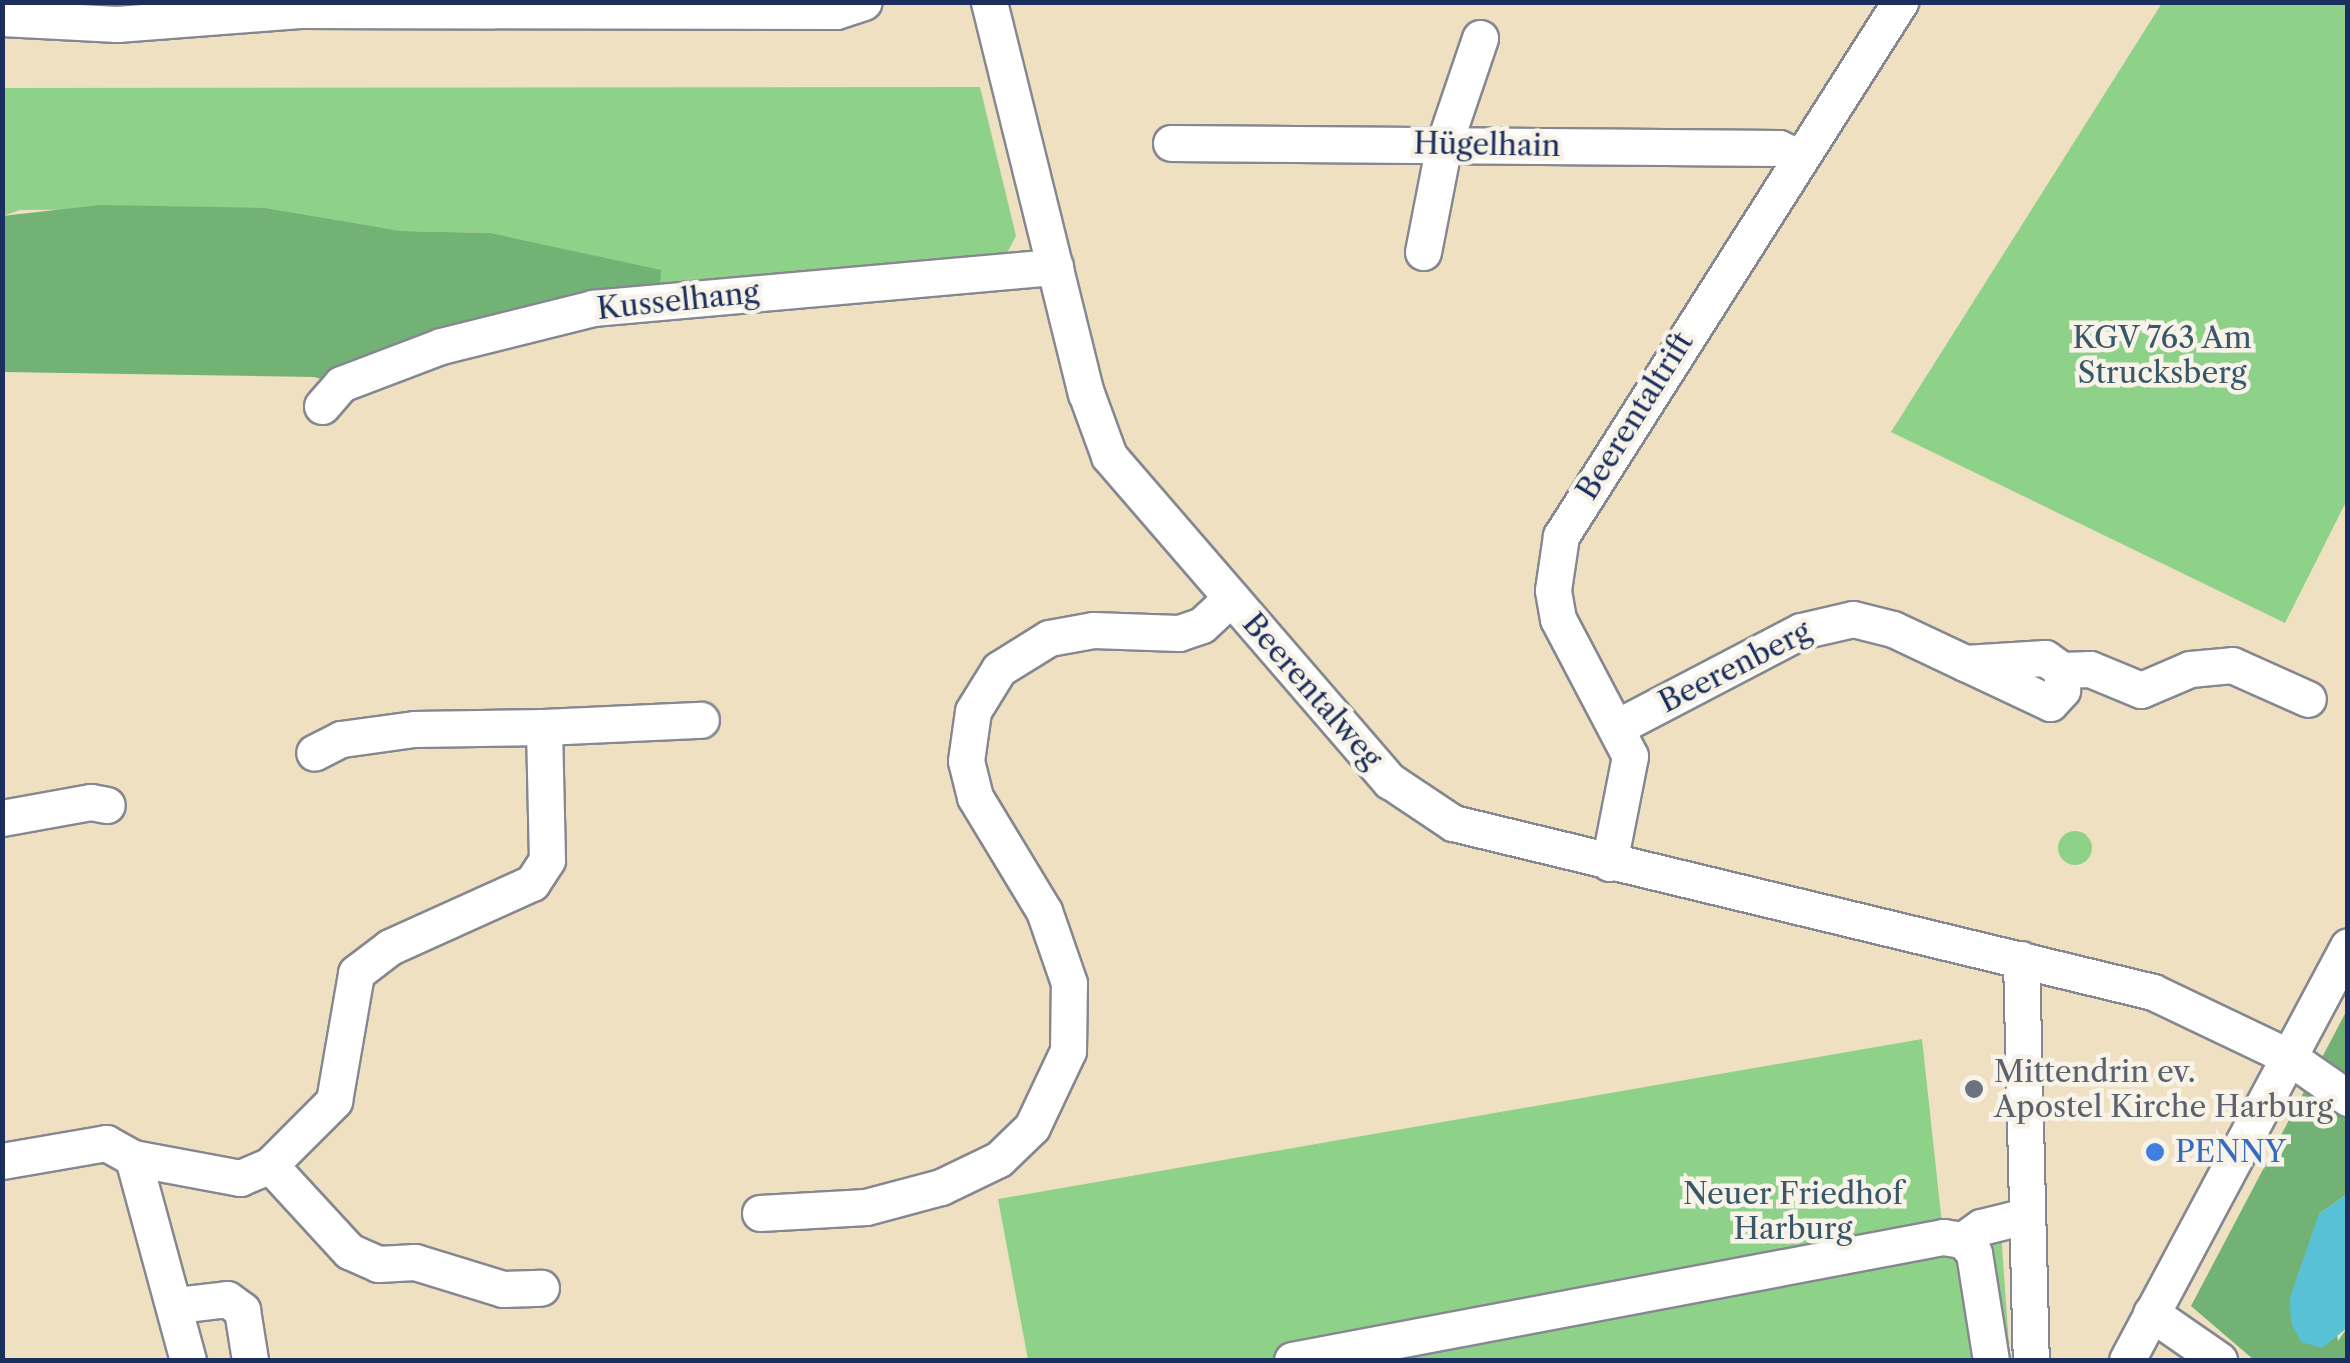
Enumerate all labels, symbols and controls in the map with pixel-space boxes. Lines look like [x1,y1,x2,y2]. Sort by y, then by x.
street label: Hügelhain [1413,126,1561,164]
street label: Kusselhang [595,275,761,327]
park label: KGV 763 Am Strucksberg [2071,320,2253,390]
street label: Beerentaltrift [1569,326,1701,506]
street label: Beerentalweg [1235,606,1389,776]
street label: Beerenberg [1653,613,1817,721]
place label: Mittendrin ev. Apostel Kirche Harburg [1994,1054,2333,1124]
marker: Mittendrin ev. Apostel Kirche Harburg [1963,1078,1985,1100]
place label: PENNY [2175,1134,2286,1170]
marker: PENNY [2144,1141,2166,1163]
park label: Neuer Friedhof Harburg [1683,1176,1903,1246]

